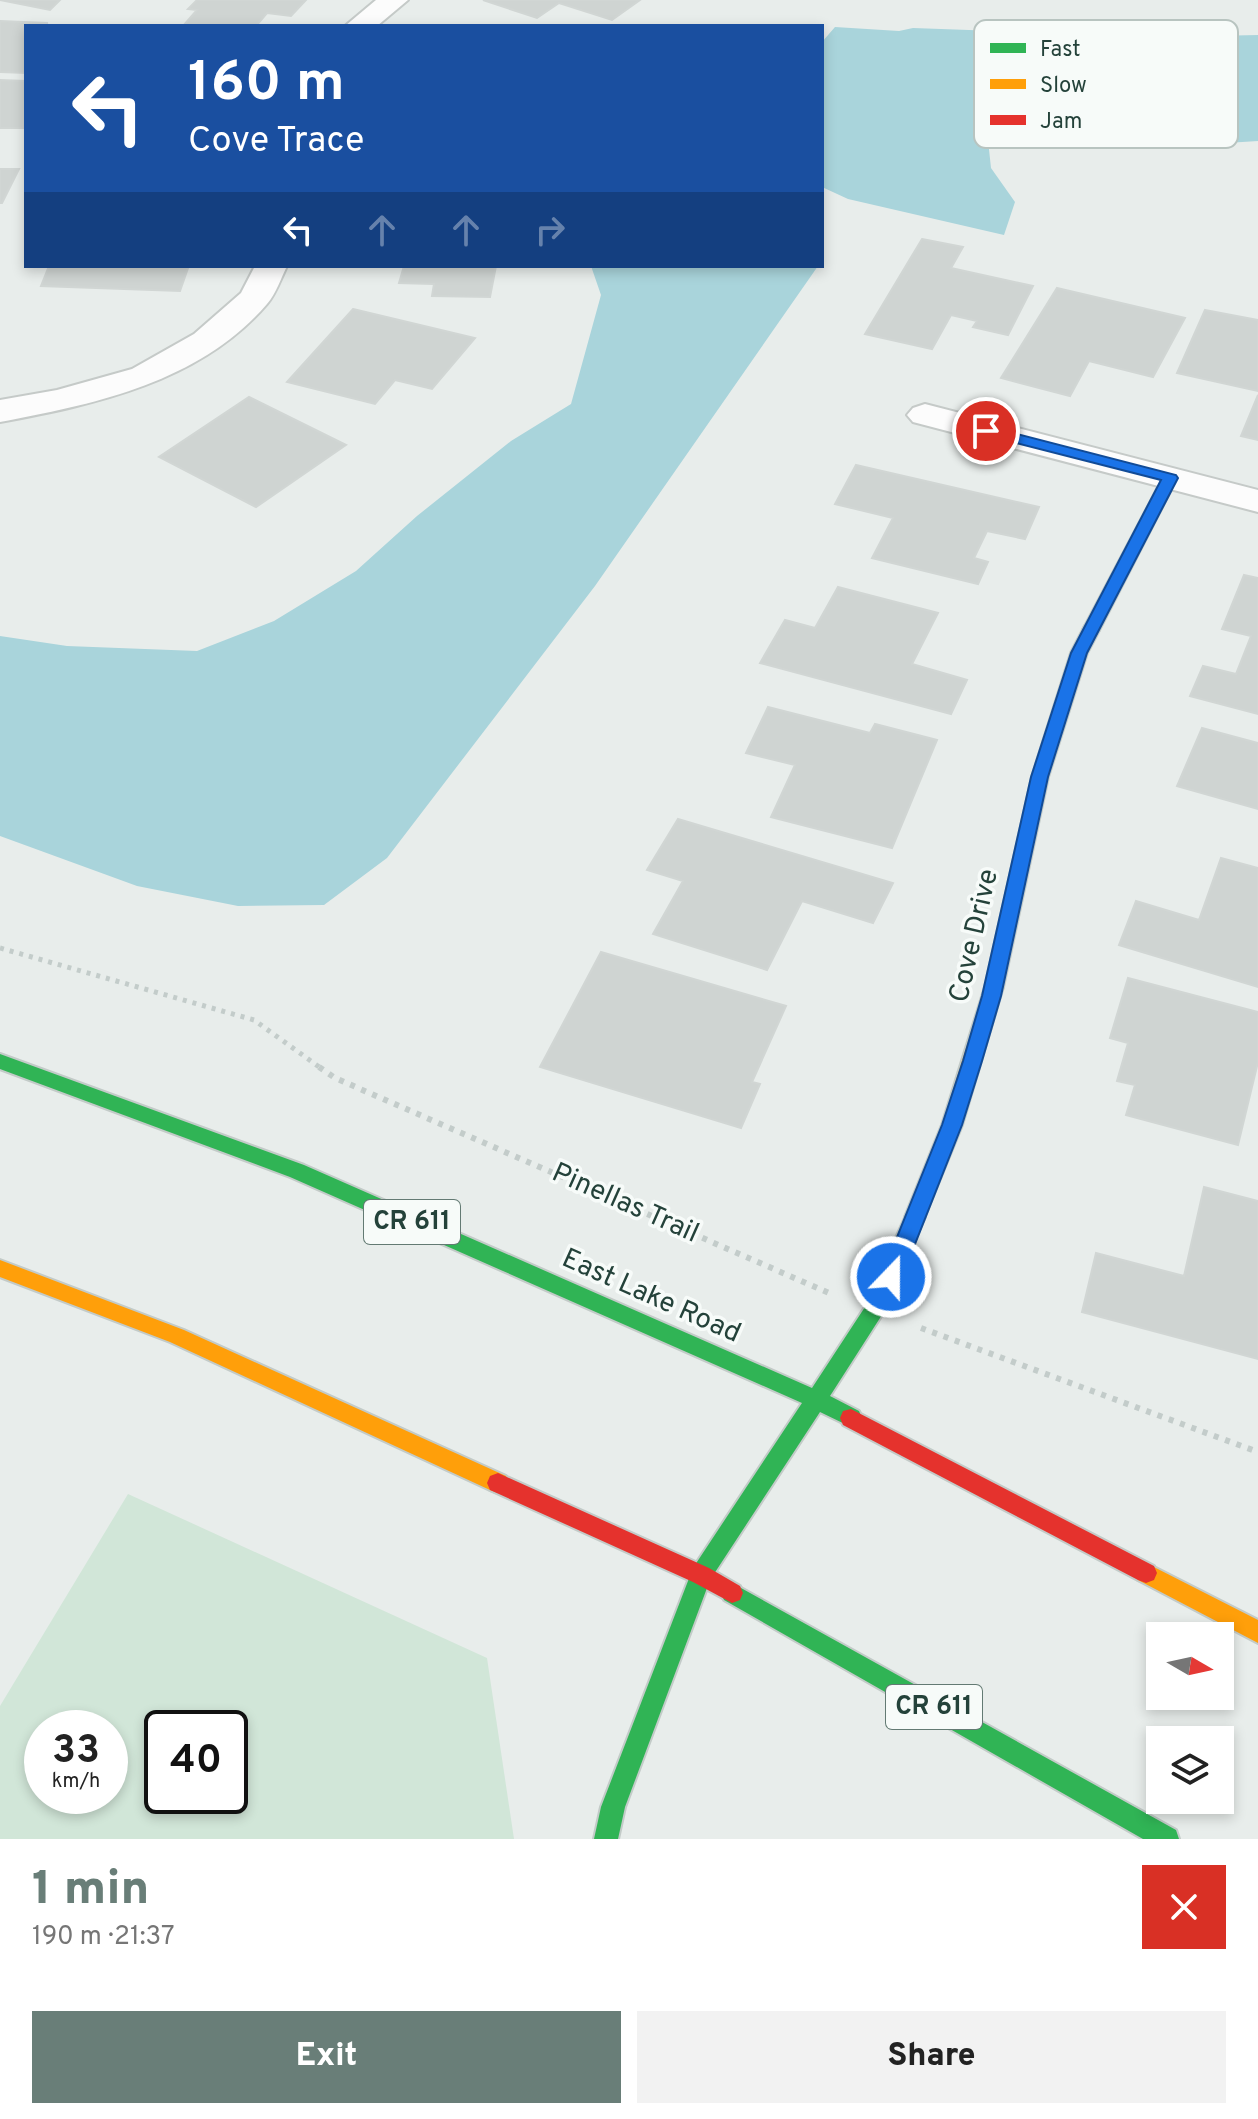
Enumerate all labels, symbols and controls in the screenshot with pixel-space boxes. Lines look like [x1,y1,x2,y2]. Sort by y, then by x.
legend [974,20,1238,148]
text: Fast [1040,37,1081,64]
text: 160 m [188,50,345,120]
icon: left [56,56,160,160]
text: Slow [1040,73,1087,100]
text: Jam [1040,109,1083,136]
text: Cove Trace [188,119,364,165]
icon: left [276,208,320,252]
icon: ahead [360,208,404,252]
icon: ahead [444,208,488,252]
icon: right [528,208,572,252]
pin [952,397,1020,465]
icon: arrive [964,409,1008,453]
street label: Cove Drive [942,866,1008,1006]
street label: Pinellas Trail [546,1156,704,1252]
road number: CR 611 [364,1200,460,1244]
position arrow [849,1235,933,1319]
street label: East Lake Road [556,1241,746,1353]
north arrow [1146,1622,1234,1710]
map controls [1146,1622,1234,1814]
road number: CR 611 [886,1685,982,1729]
speed limit sign: 40 [144,1710,248,1814]
button: layers [1146,1726,1234,1814]
text: 33 [52,1727,100,1777]
text: km/h [52,1769,100,1795]
text: 1 min [32,1861,149,1921]
button: close [1142,1865,1226,1949]
text: 190 m · 21:37 [32,1921,174,1954]
button: Exit [32,2011,621,2103]
button: Share [637,2011,1226,2103]

